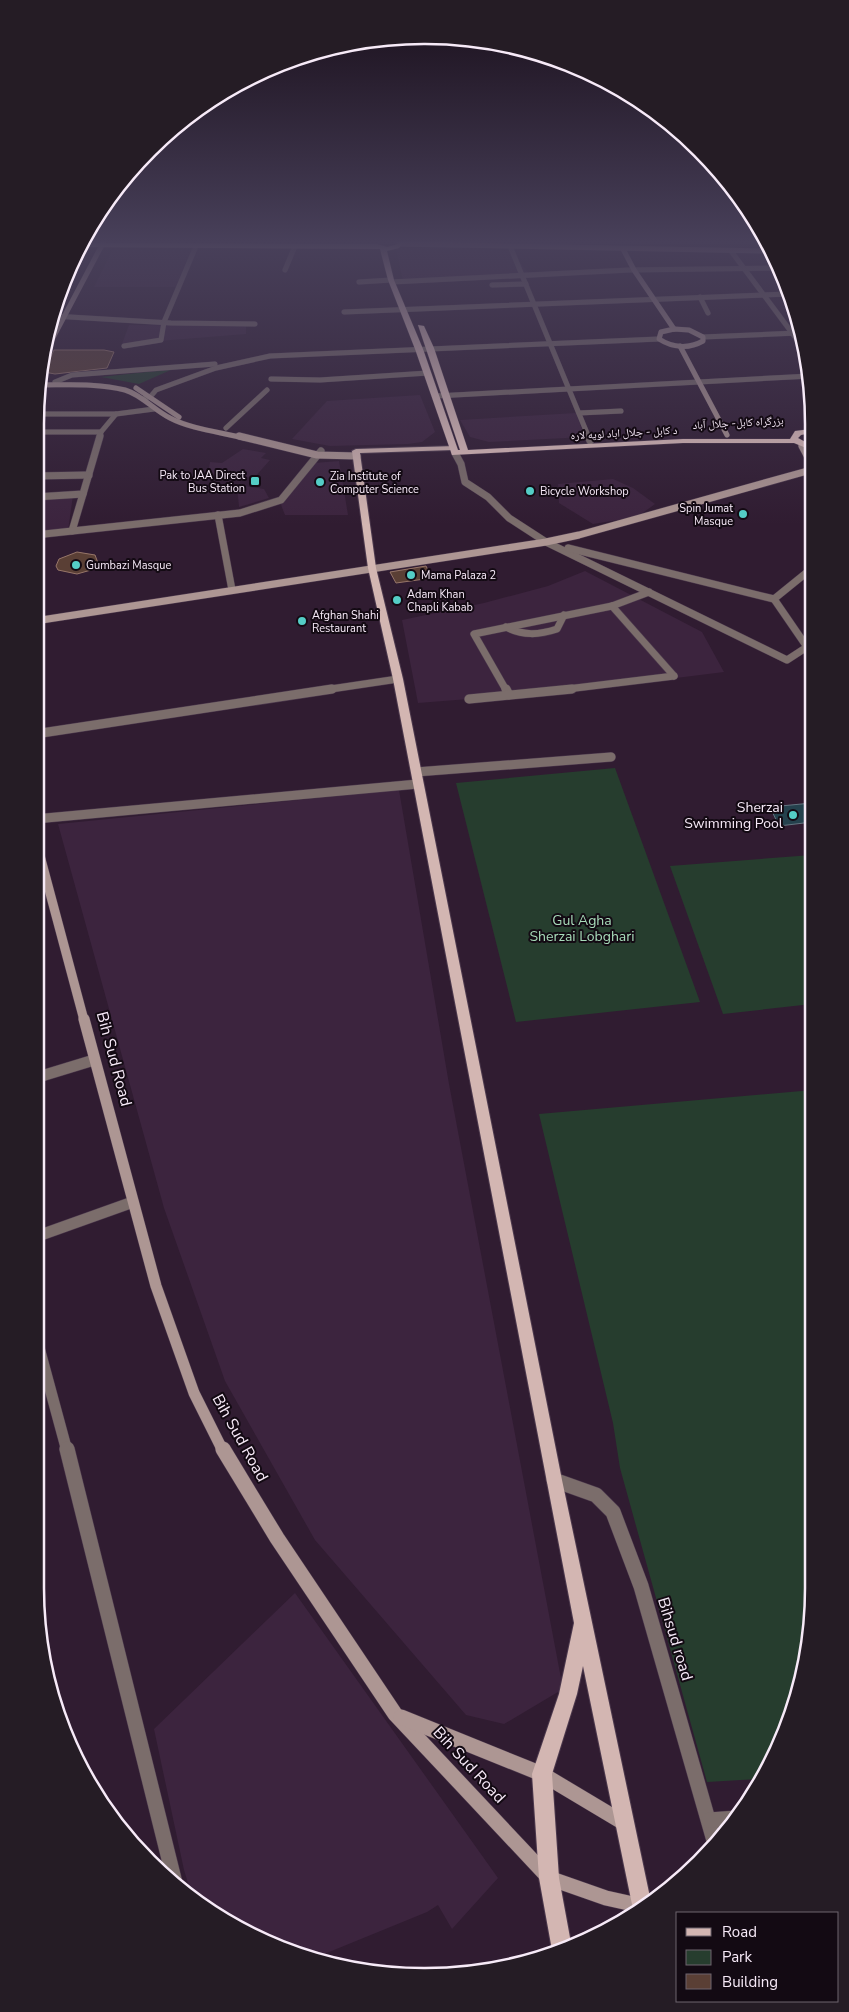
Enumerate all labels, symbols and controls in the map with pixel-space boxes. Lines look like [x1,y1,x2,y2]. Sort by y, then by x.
street label: بزرگراه کابل- جلال آباد [692,413,784,433]
street label: د کابل - جلال اباد لویه لاره [570,423,678,443]
place label: Pak to JAA Direct Bus Station [160,468,245,496]
place label: Zia Institute of Computer Science [330,469,419,497]
marker: Pak to JAA Direct Bus Station [249,475,261,487]
marker: Zia Institute of Computer Science [314,476,326,488]
place label: Bicycle Workshop [540,484,629,499]
marker: Bicycle Workshop [524,485,536,497]
place label: Spin Jumat Masque [679,501,733,529]
marker: Spin Jumat Masque [737,508,749,520]
place label: Gumbazi Masque [86,558,171,573]
marker: Gumbazi Masque [70,559,82,571]
place label: Mama Palaza 2 [421,568,496,583]
marker: Mama Palaza 2 [405,569,417,581]
place label: Adam Khan Chapli Kabab [407,587,473,615]
marker: Adam Khan Chapli Kabab [391,594,403,606]
place label: Afghan Shahi Restaurant [312,608,379,636]
marker: Afghan Shahi Restaurant [296,615,308,627]
place label: Sherzai Swimming Pool [684,798,784,833]
marker: Sherzai Swimming Pool [787,809,799,821]
park label: Gul Agha Sherzai Lobghari [529,911,635,946]
street label: Bih Sud Road [91,1009,137,1109]
street label: Bih Sud Road [207,1390,273,1486]
street label: Bihsud road [652,1595,698,1683]
street label: Bih Sud Road [428,1722,510,1808]
legend [676,1912,839,2002]
text: Road [722,1922,757,1942]
text: Park [722,1947,752,1967]
text: Building [722,1972,778,1992]

